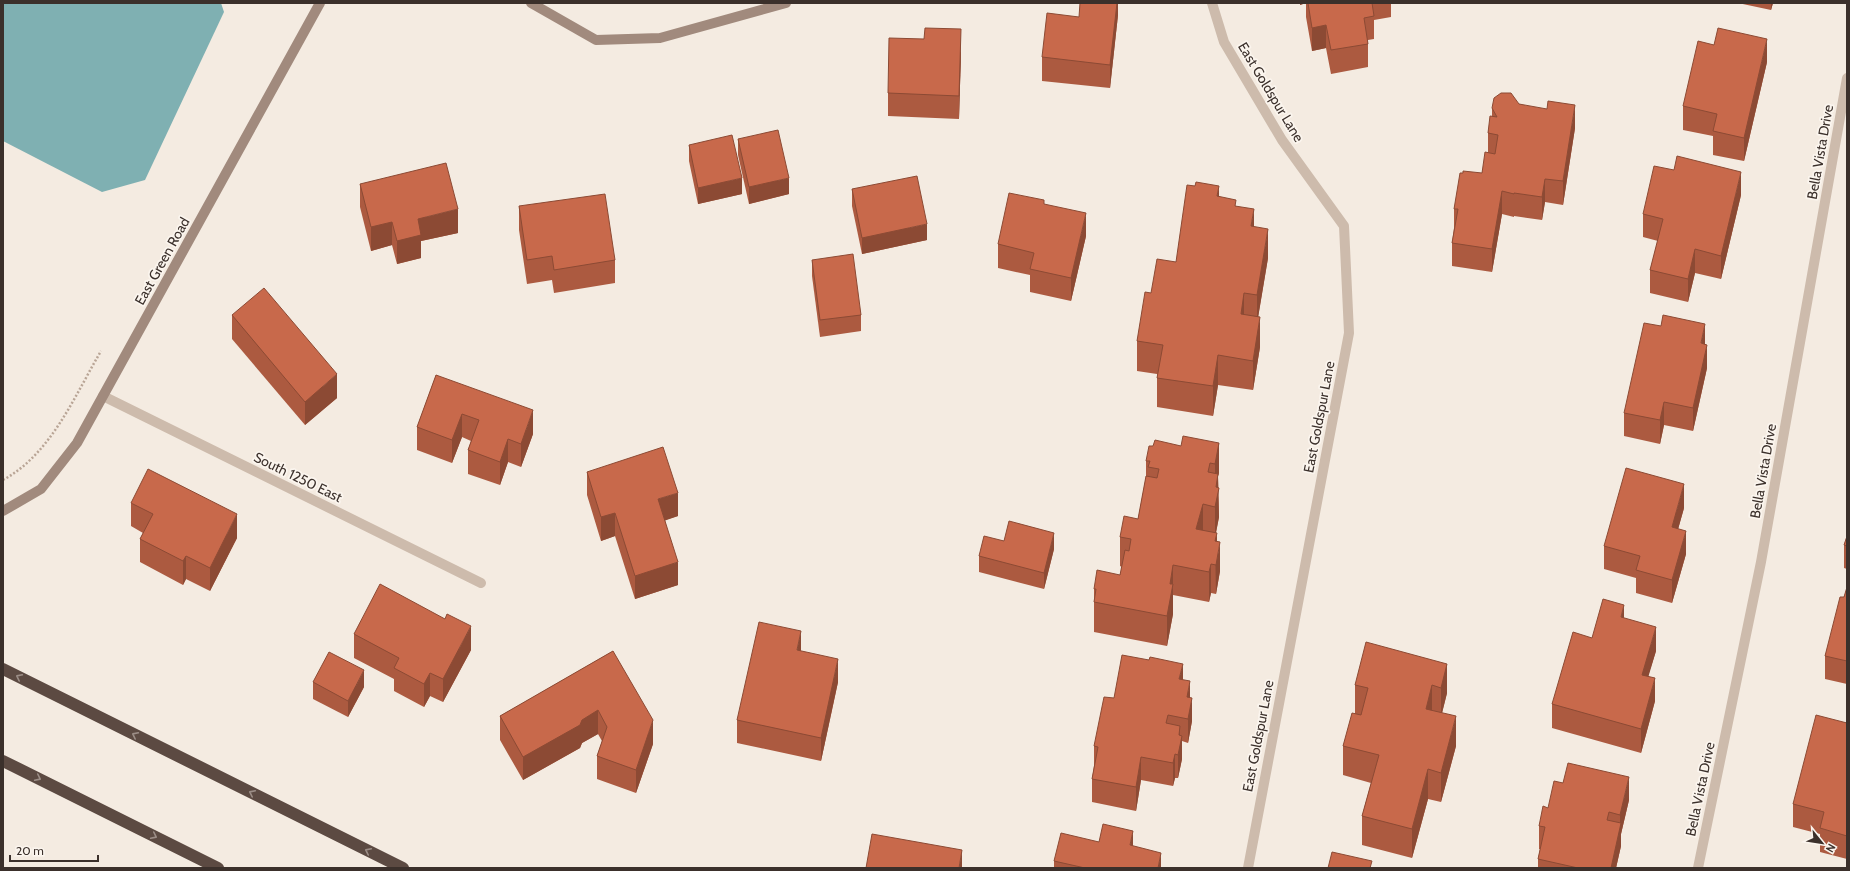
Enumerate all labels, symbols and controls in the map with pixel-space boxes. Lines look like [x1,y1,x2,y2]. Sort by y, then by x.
street label: East Goldspur Lane [1234,39,1308,145]
street label: Bella Vista Drive [1803,103,1837,201]
street label: East Green Road [131,214,193,308]
street label: East Goldspur Lane [1299,360,1339,474]
street label: Bella Vista Drive [1746,422,1780,520]
street label: South 1250 East [251,448,345,506]
one-way arrow [16,674,23,682]
street label: East Goldspur Lane [1238,679,1278,793]
one-way arrow [132,732,140,740]
street label: Bella Vista Drive [1681,740,1719,838]
one-way arrow [34,773,41,781]
one-way arrow [248,790,256,798]
north arrow [1802,823,1842,863]
one-way arrow [150,831,158,839]
scale bar [10,837,98,863]
text: N [1823,841,1839,855]
text: 20 m [16,843,44,858]
one-way arrow [365,848,373,856]

